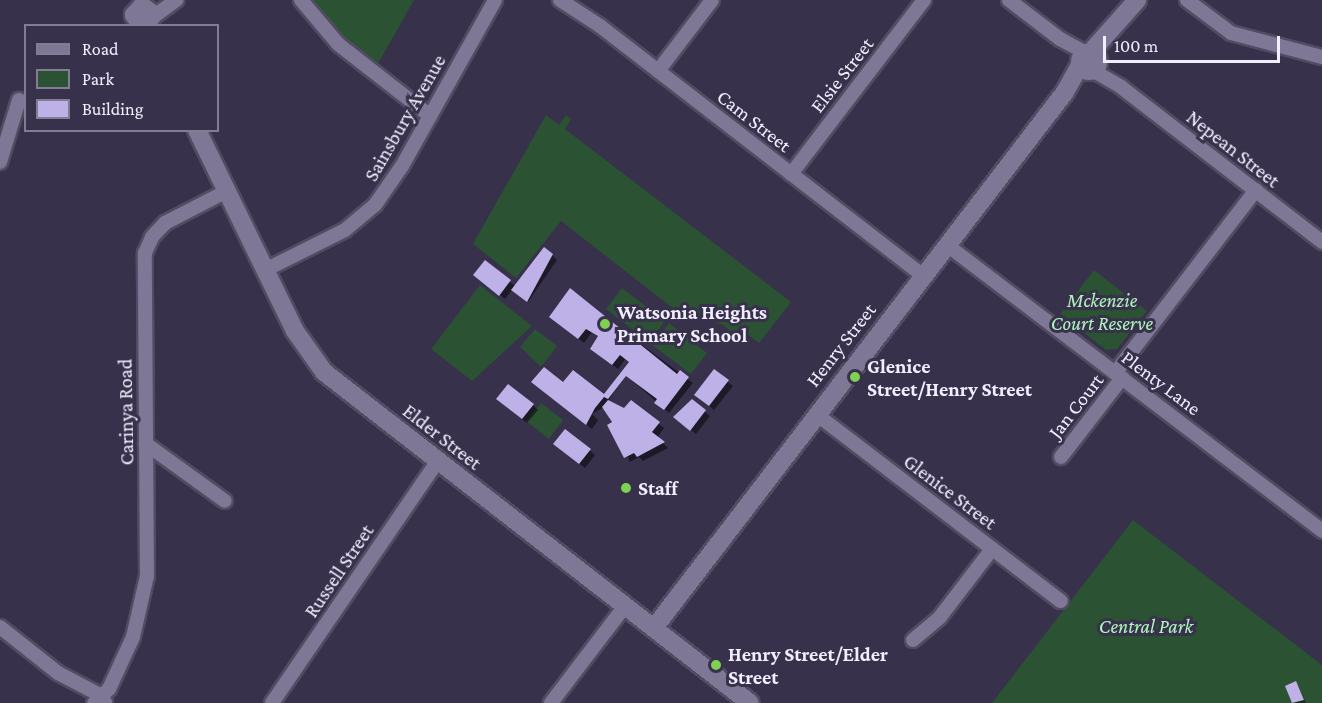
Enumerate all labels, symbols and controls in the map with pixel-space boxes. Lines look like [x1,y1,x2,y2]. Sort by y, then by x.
legend [24,24,219,132]
scale bar [1106,24,1283,62]
street label: Elsie Street [805,33,879,117]
text: 100 m [1114,36,1158,56]
text: Road [82,39,119,59]
street label: Sainsbury Avenue [359,50,451,186]
text: Park [82,69,114,89]
street label: Cam Street [712,85,796,157]
text: Building [82,99,143,119]
street label: Nepean Street [1182,105,1284,193]
park label: Mckenzie Court Reserve [1051,288,1153,335]
street label: Henry Street [801,298,881,392]
place label: Watsonia Heights Primary School [617,300,767,347]
marker: Watsonia Heights Primary School [598,317,612,331]
street label: Plenty Lane [1117,345,1205,421]
place label: Glenice Street/Henry Street [867,354,1032,401]
street label: Carinya Road [113,358,139,466]
street label: Jan Court [1043,369,1109,443]
marker: Glenice Street/Henry Street [848,370,862,384]
street label: Elder Street [398,399,486,475]
street label: Glenice Street [899,449,1001,535]
place label: Staff [638,476,678,500]
marker: Staff [619,481,633,495]
street label: Russell Street [299,520,379,622]
park label: Central Park [1099,614,1193,638]
place label: Henry Street/Elder Street [728,642,888,689]
marker: Henry Street/Elder Street [709,658,723,672]

